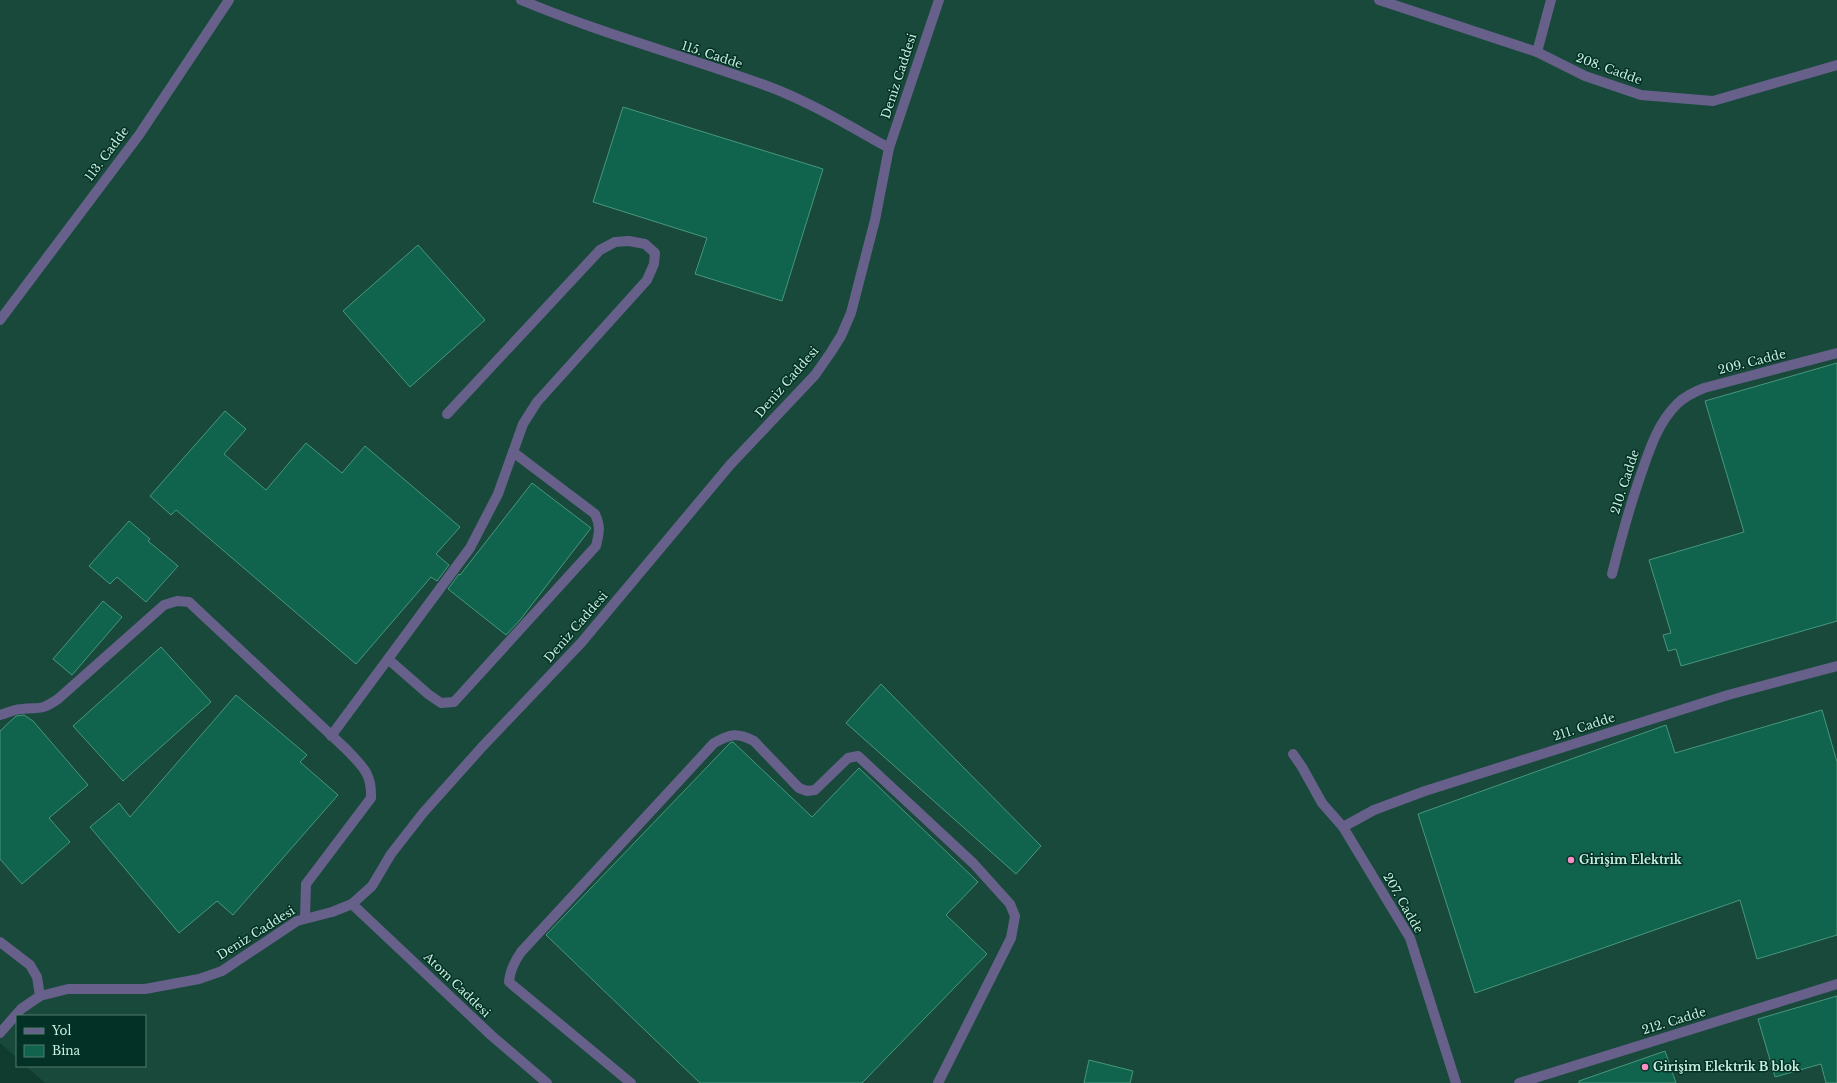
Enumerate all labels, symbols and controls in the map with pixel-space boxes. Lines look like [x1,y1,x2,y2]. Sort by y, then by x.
street label: Deniz Caddesi [878,31,919,120]
street label: 115. Cadde [680,38,745,71]
street label: 208. Cadde [1574,50,1644,87]
street label: 113. Cadde [81,124,132,184]
street label: Deniz Caddesi [752,343,821,420]
street label: 209. Cadde [1716,346,1787,377]
street label: 210. Cadde [1607,448,1642,516]
street label: Deniz Caddesi [541,588,610,665]
street label: 211. Cadde [1551,709,1617,744]
place label: Girişim Elektrik [1579,852,1683,867]
marker: Girişim Elektrik [1566,855,1576,865]
street label: 207. Cadde [1380,870,1427,936]
street label: Deniz Caddesi [214,903,297,962]
street label: Atom Caddesi [420,948,494,1020]
street label: 212. Cadde [1640,1004,1708,1037]
legend [16,1015,146,1067]
text: Yol [51,1023,71,1038]
text: Bina [52,1043,81,1058]
place label: Girişim Elektrik B blok [1653,1059,1801,1074]
marker: Girişim Elektrik B blok [1640,1062,1650,1072]

